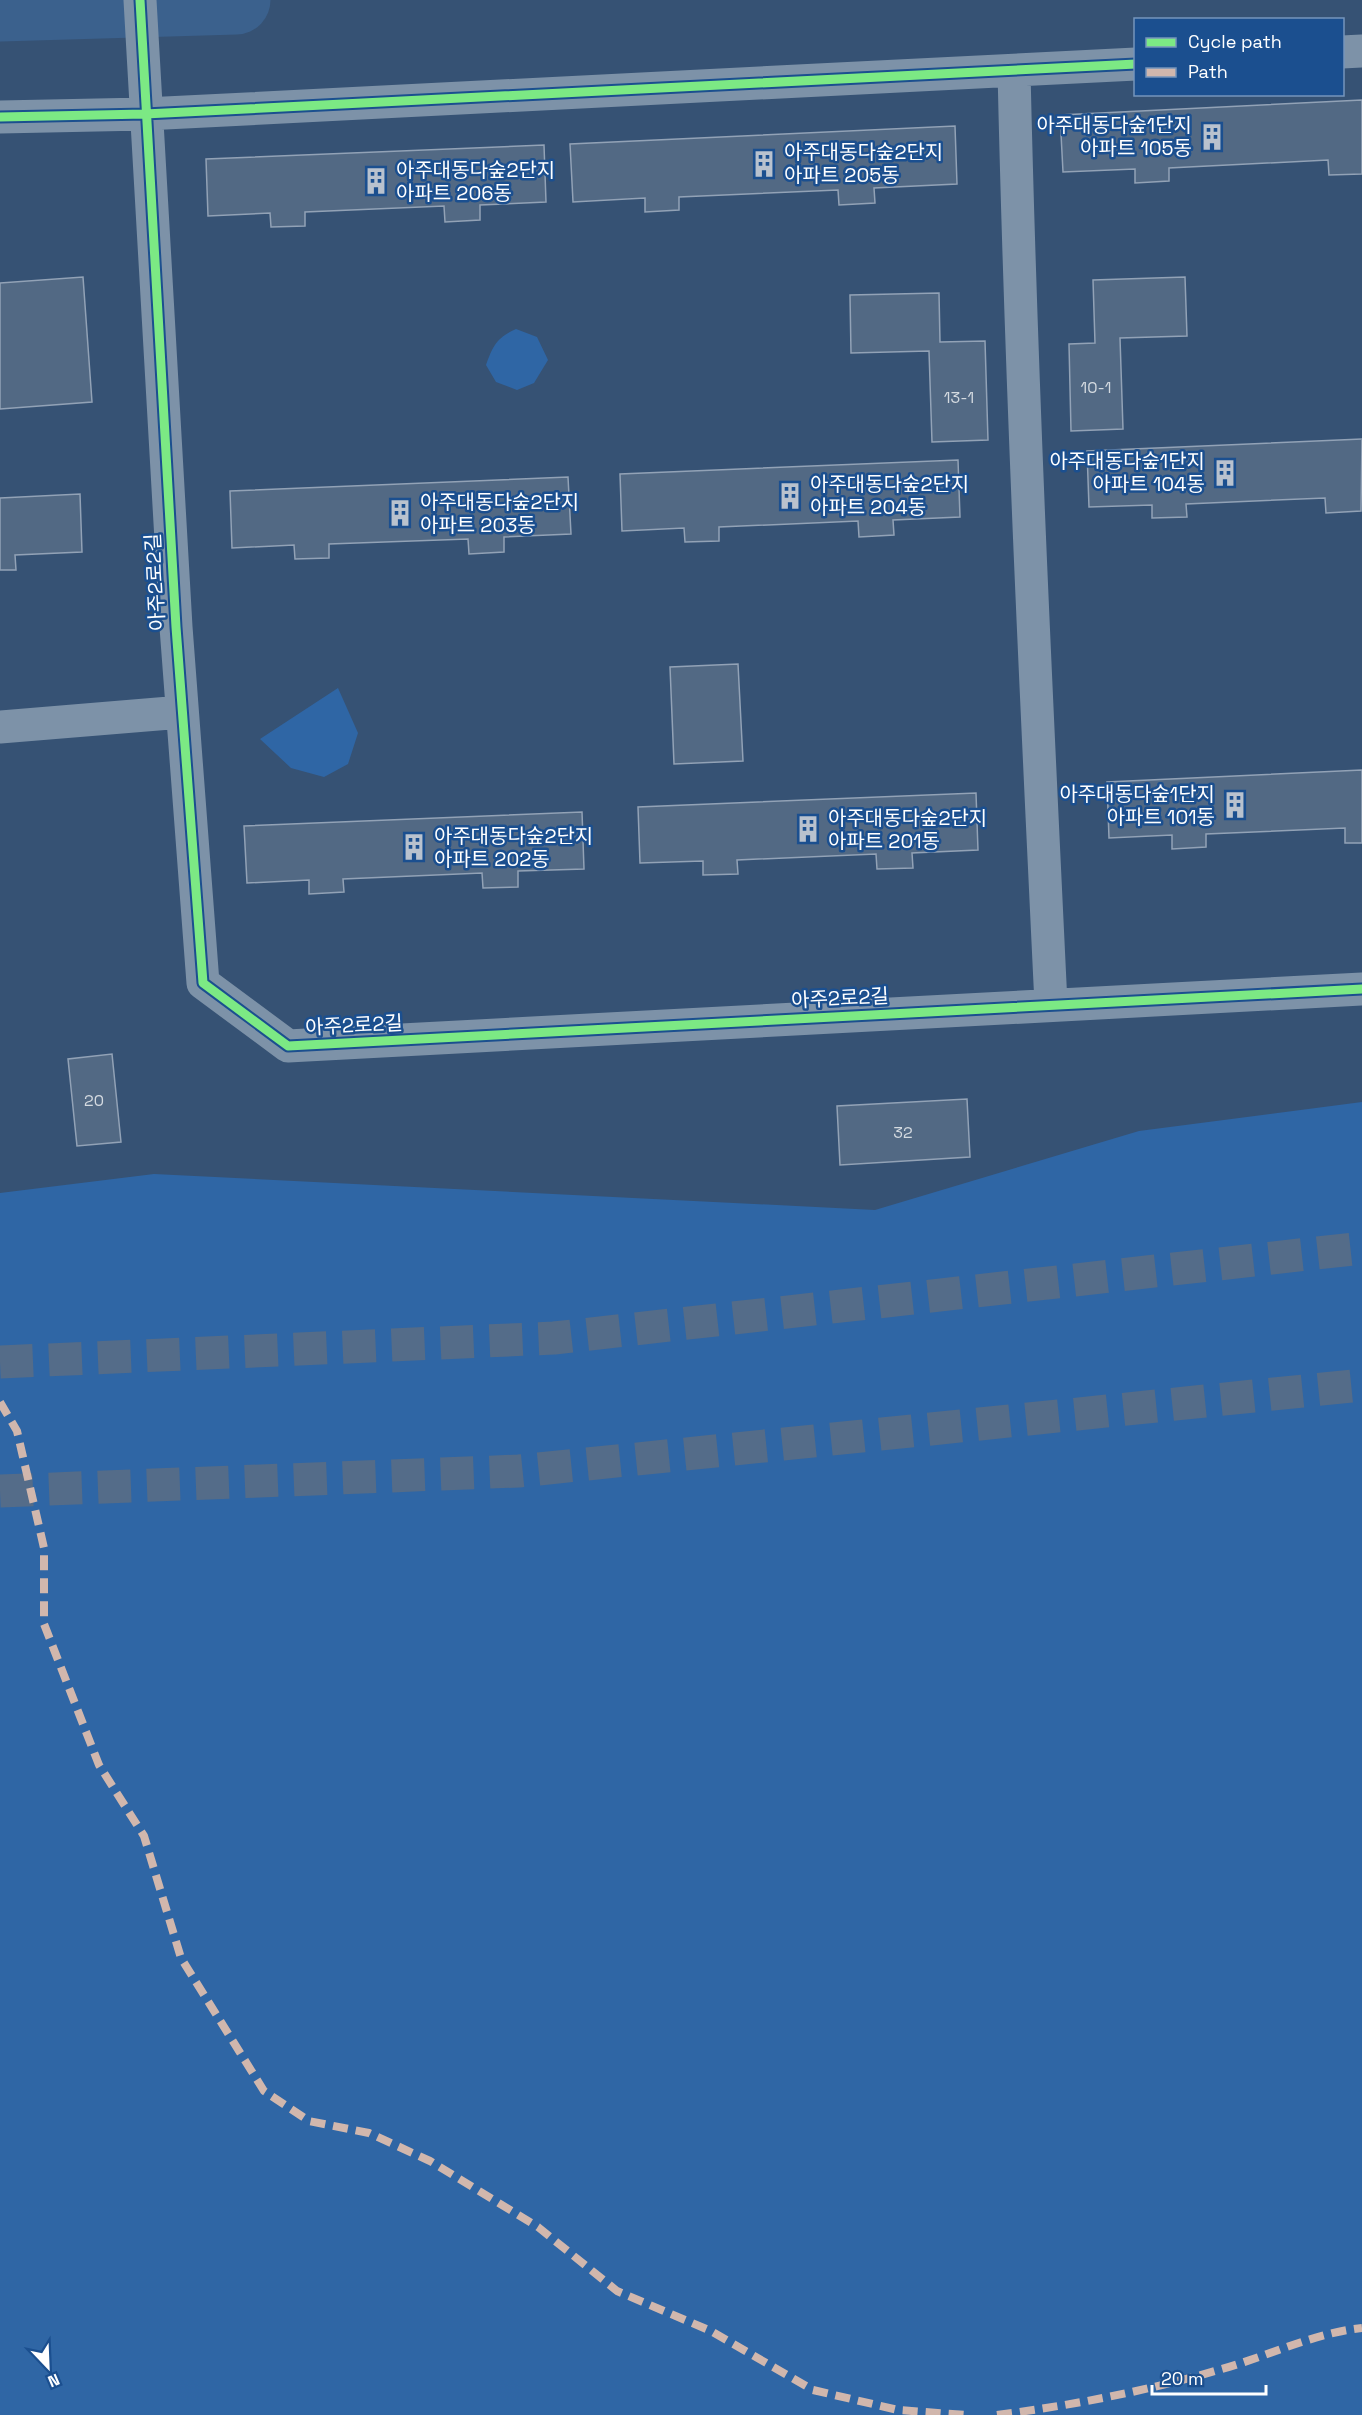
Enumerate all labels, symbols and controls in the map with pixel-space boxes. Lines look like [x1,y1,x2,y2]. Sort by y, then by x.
legend [1134,18,1344,96]
text: Cycle path [1188,30,1282,53]
text: Path [1188,60,1228,83]
place label: 아주대동다숲1단지 아파트 105동 [1036,112,1192,161]
building icon: 아주대동다숲1단지 아파트 105동 [1197,122,1227,152]
place label: 아주대동다숲2단지 아파트 205동 [784,139,943,188]
building icon: 아주대동다숲2단지 아파트 205동 [749,149,779,179]
place label: 아주대동다숲2단지 아파트 206동 [396,157,555,206]
building icon: 아주대동다숲2단지 아파트 206동 [361,166,391,196]
house number: 10-1 [1081,377,1111,398]
house number: 13-1 [944,387,974,408]
place label: 아주대동다숲1단지 아파트 104동 [1049,448,1205,497]
building icon: 아주대동다숲1단지 아파트 104동 [1210,458,1240,488]
place label: 아주대동다숲2단지 아파트 204동 [810,471,969,520]
building icon: 아주대동다숲2단지 아파트 204동 [775,481,805,511]
place label: 아주대동다숲2단지 아파트 203동 [420,489,579,538]
building icon: 아주대동다숲2단지 아파트 203동 [385,498,415,528]
street label: 아주2로2길 [139,533,171,631]
place label: 아주대동다숲1단지 아파트 101동 [1059,781,1215,830]
building icon: 아주대동다숲1단지 아파트 101동 [1220,790,1250,820]
place label: 아주대동다숲2단지 아파트 201동 [828,805,987,854]
building icon: 아주대동다숲2단지 아파트 201동 [793,814,823,844]
place label: 아주대동다숲2단지 아파트 202동 [434,823,593,872]
building icon: 아주대동다숲2단지 아파트 202동 [399,832,429,862]
street label: 아주2로2길 [791,982,889,1014]
street label: 아주2로2길 [305,1009,403,1041]
house number: 20 [84,1090,104,1111]
house number: 32 [893,1122,913,1143]
north arrow [18,2337,78,2397]
scale bar [1152,2358,1266,2396]
text: 20 m [1161,2367,1204,2390]
text: N [45,2369,63,2392]

